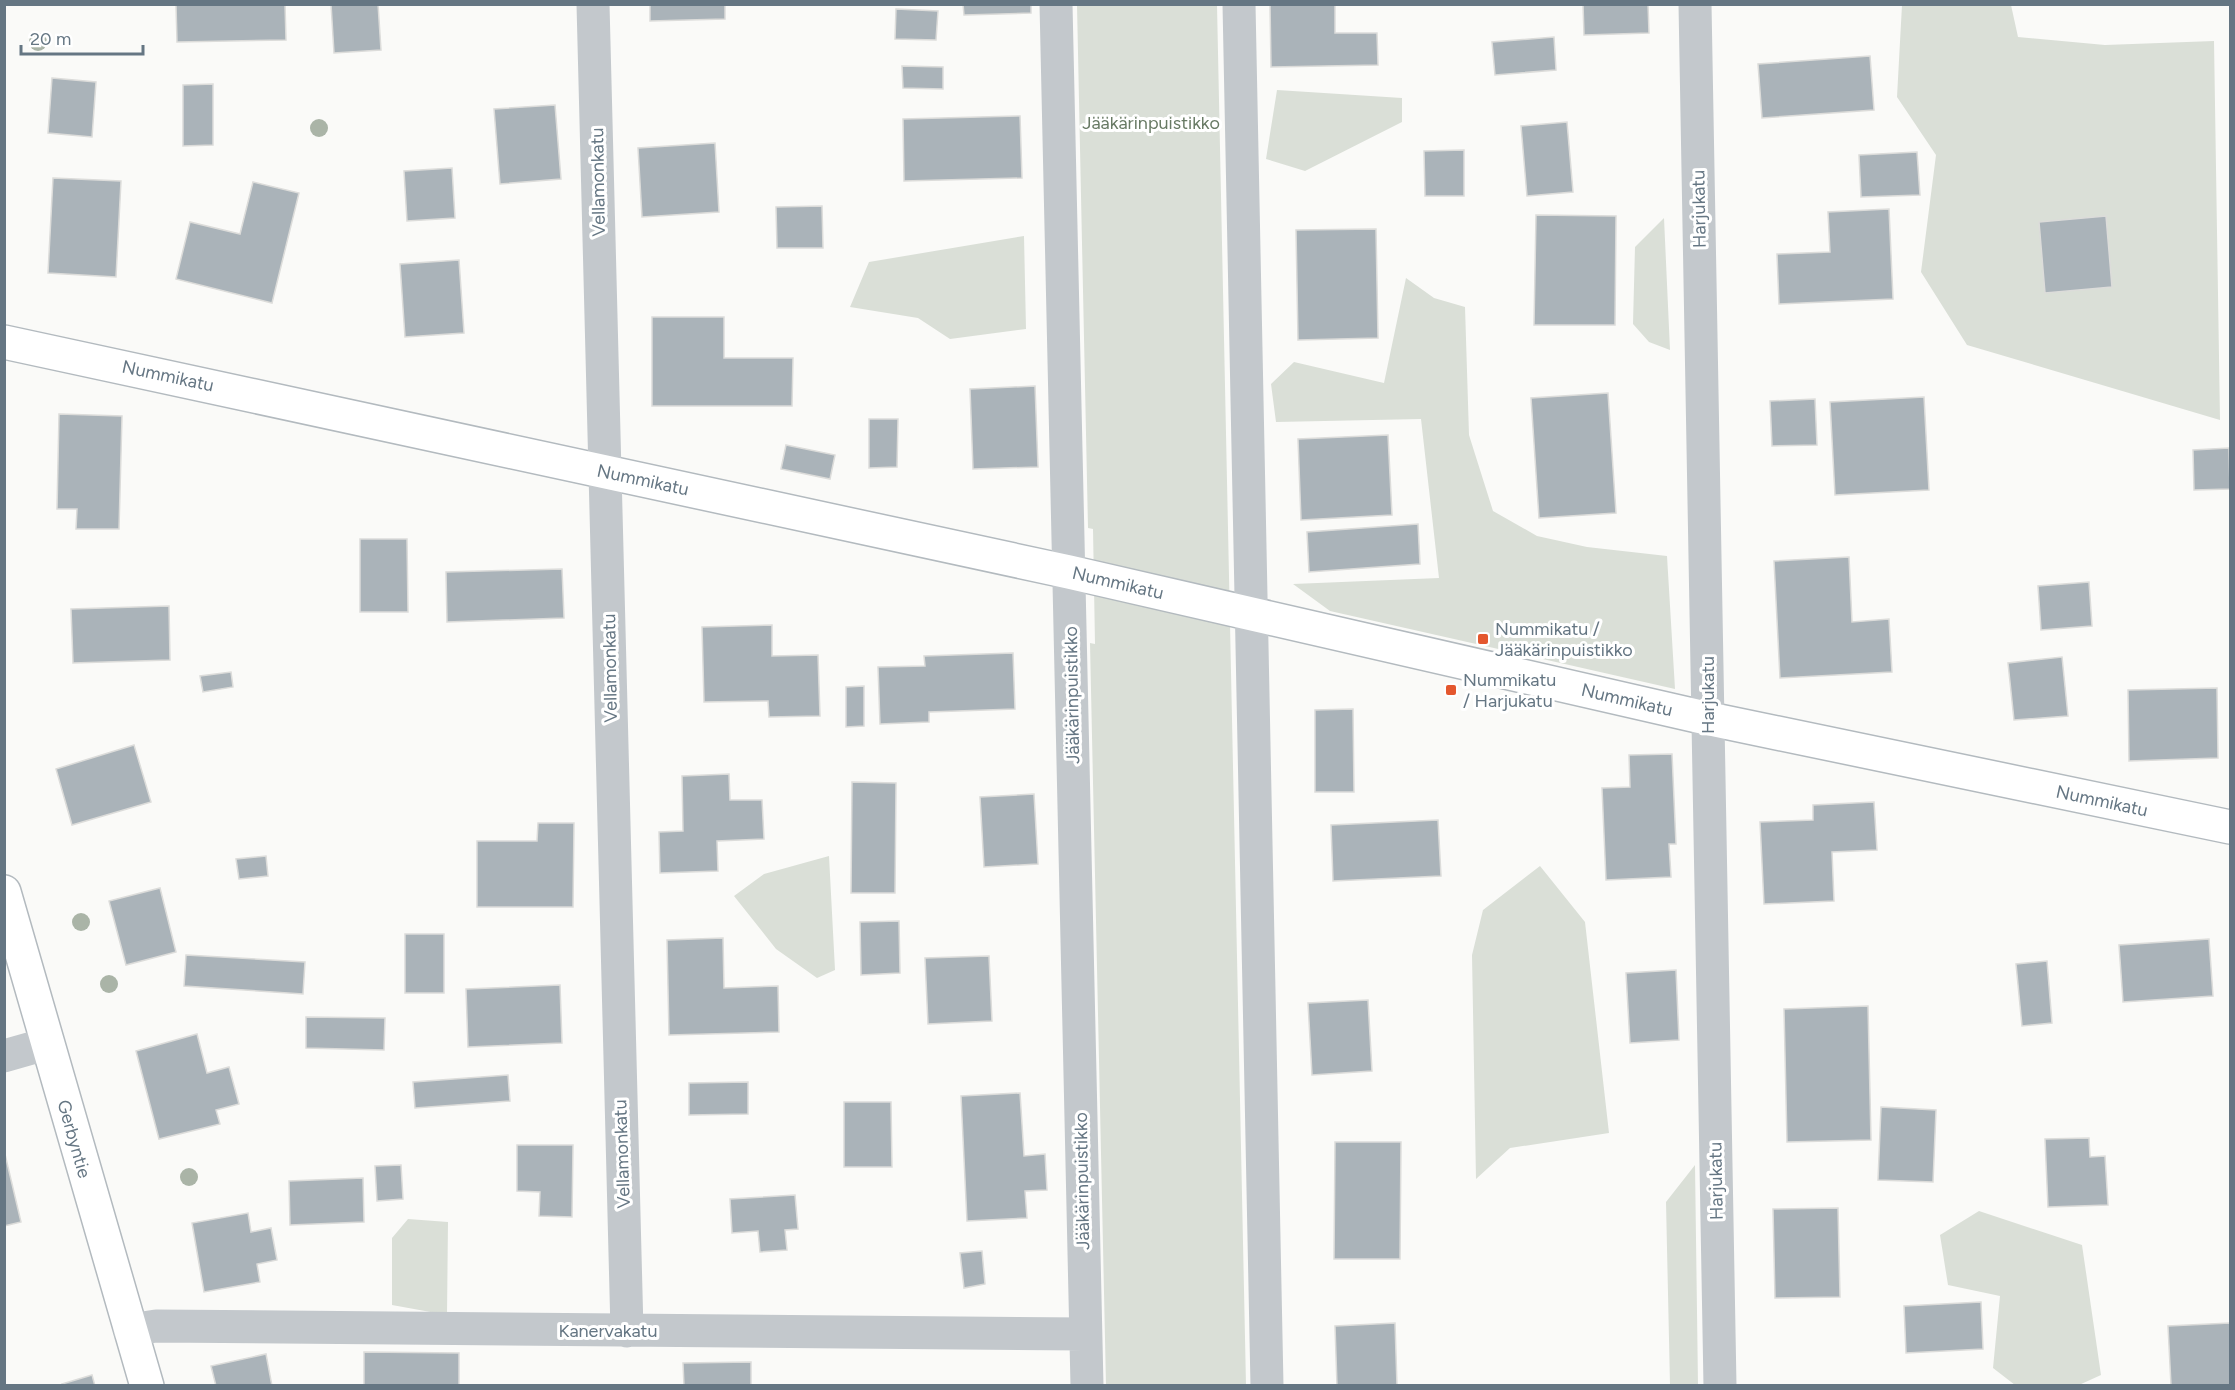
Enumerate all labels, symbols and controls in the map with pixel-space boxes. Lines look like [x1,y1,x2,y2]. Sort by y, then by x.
scale bar [21,18,142,56]
text: 20 m [30,28,71,50]
park label: Jääkärinpuistikko [1082,112,1220,134]
street label: Vellamonkatu [586,127,610,237]
street label: Harjukatu [1687,170,1711,248]
street label: Nummikatu [120,356,216,396]
street label: Nummikatu [595,460,691,500]
street label: Nummikatu [1070,562,1166,604]
street label: Vellamonkatu [598,613,622,723]
place label: Nummikatu / Jääkärinpuistikko [1495,618,1633,661]
street label: Jääkärinpuistikko [1060,626,1084,764]
marker: Nummikatu / Jääkärinpuistikko [1476,632,1490,646]
street label: Harjukatu [1697,656,1719,734]
place label: Nummikatu / Harjukatu [1463,669,1556,712]
street label: Nummikatu [1579,679,1675,721]
marker: Nummikatu / Harjukatu [1444,683,1458,697]
street label: Nummikatu [2054,781,2150,821]
street label: Gerbyntie [52,1097,96,1181]
street label: Vellamonkatu [609,1099,635,1209]
street label: Jääkärinpuistikko [1070,1112,1094,1250]
street label: Harjukatu [1704,1142,1728,1220]
street label: Kanervakatu [559,1320,657,1342]

